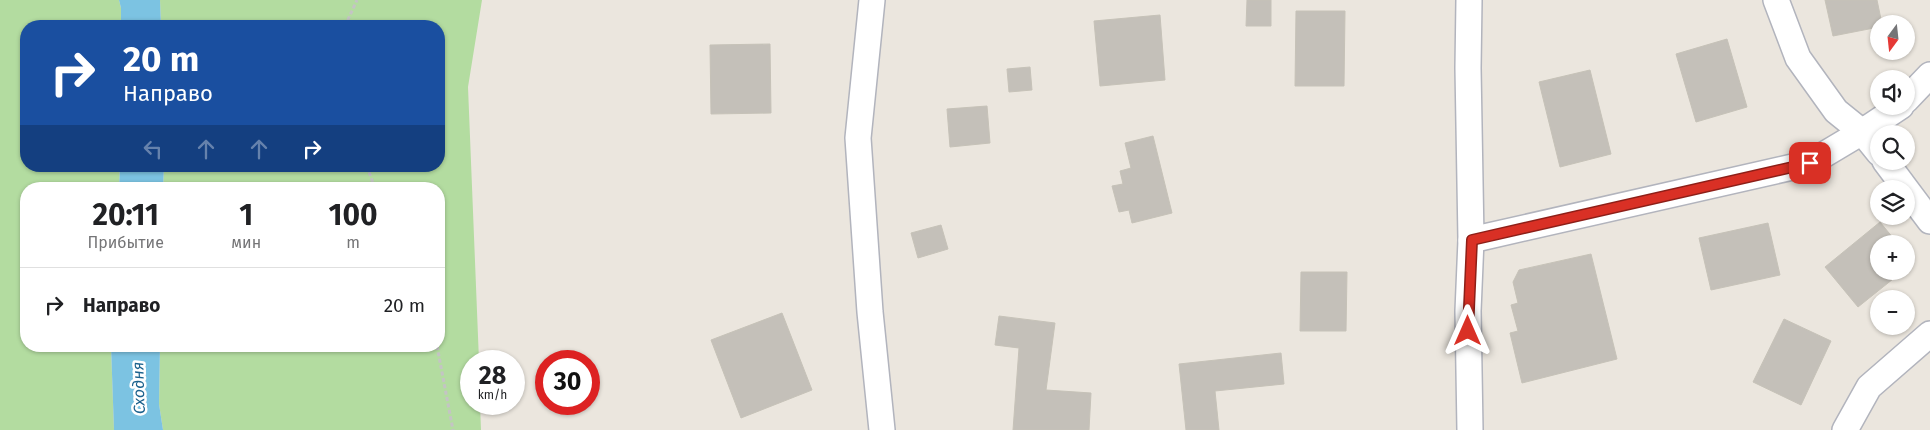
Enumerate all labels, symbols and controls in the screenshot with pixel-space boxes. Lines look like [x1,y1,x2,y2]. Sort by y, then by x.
north arrow [1870,15,1915,60]
map controls [1870,15,1915,335]
text: 20 m [123,38,199,80]
icon: right [40,40,105,105]
button: sound [1870,70,1915,115]
text: Направо [123,80,213,107]
button: search [1870,125,1915,170]
icon: left [139,135,167,163]
icon: ahead [192,135,220,163]
icon: ahead [245,135,273,163]
icon: right [298,135,326,163]
pin [1789,142,1831,184]
icon: arrive [1796,149,1824,177]
button: layers [1870,180,1915,225]
text: 20:11 [92,197,159,233]
text: 1 [239,197,253,233]
text: 100 [329,197,378,233]
text: Прибытие [87,233,164,252]
text: мин [231,233,261,252]
text: m [346,233,360,252]
button: + [1870,235,1915,280]
button: − [1870,290,1915,335]
icon: right [40,291,68,319]
text: Направо [83,294,160,317]
text: 20 m [384,294,425,317]
position arrow [1441,304,1493,356]
speed limit sign: 30 [535,350,600,415]
water label: Сходня [128,361,149,415]
text: 28 [479,361,506,391]
text: km/h [478,388,507,402]

